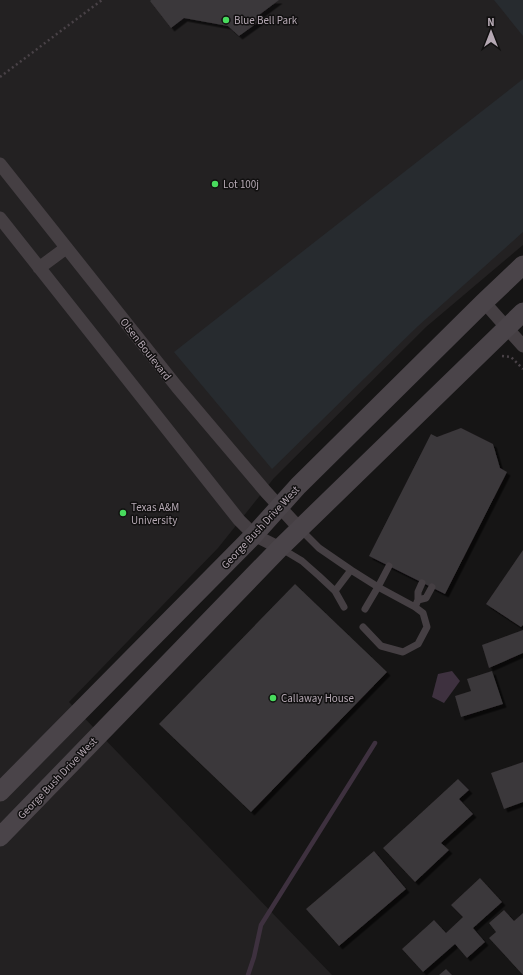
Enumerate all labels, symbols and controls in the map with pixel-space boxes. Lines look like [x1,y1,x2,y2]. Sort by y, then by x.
north arrow [471,12,511,52]
place label: Blue Bell Park [234,13,298,28]
marker: Blue Bell Park [221,15,231,25]
text: N [487,15,495,30]
place label: Lot 100j [223,177,259,192]
marker: Lot 100j [210,179,220,189]
street label: Olsen Boulevard [116,315,175,384]
street label: George Bush Drive West [218,482,303,572]
place label: Texas A&M University [131,500,179,528]
marker: Texas A&M University [118,508,128,518]
place label: Callaway House [281,691,354,706]
marker: Callaway House [268,693,278,703]
street label: George Bush Drive West [14,734,101,823]

